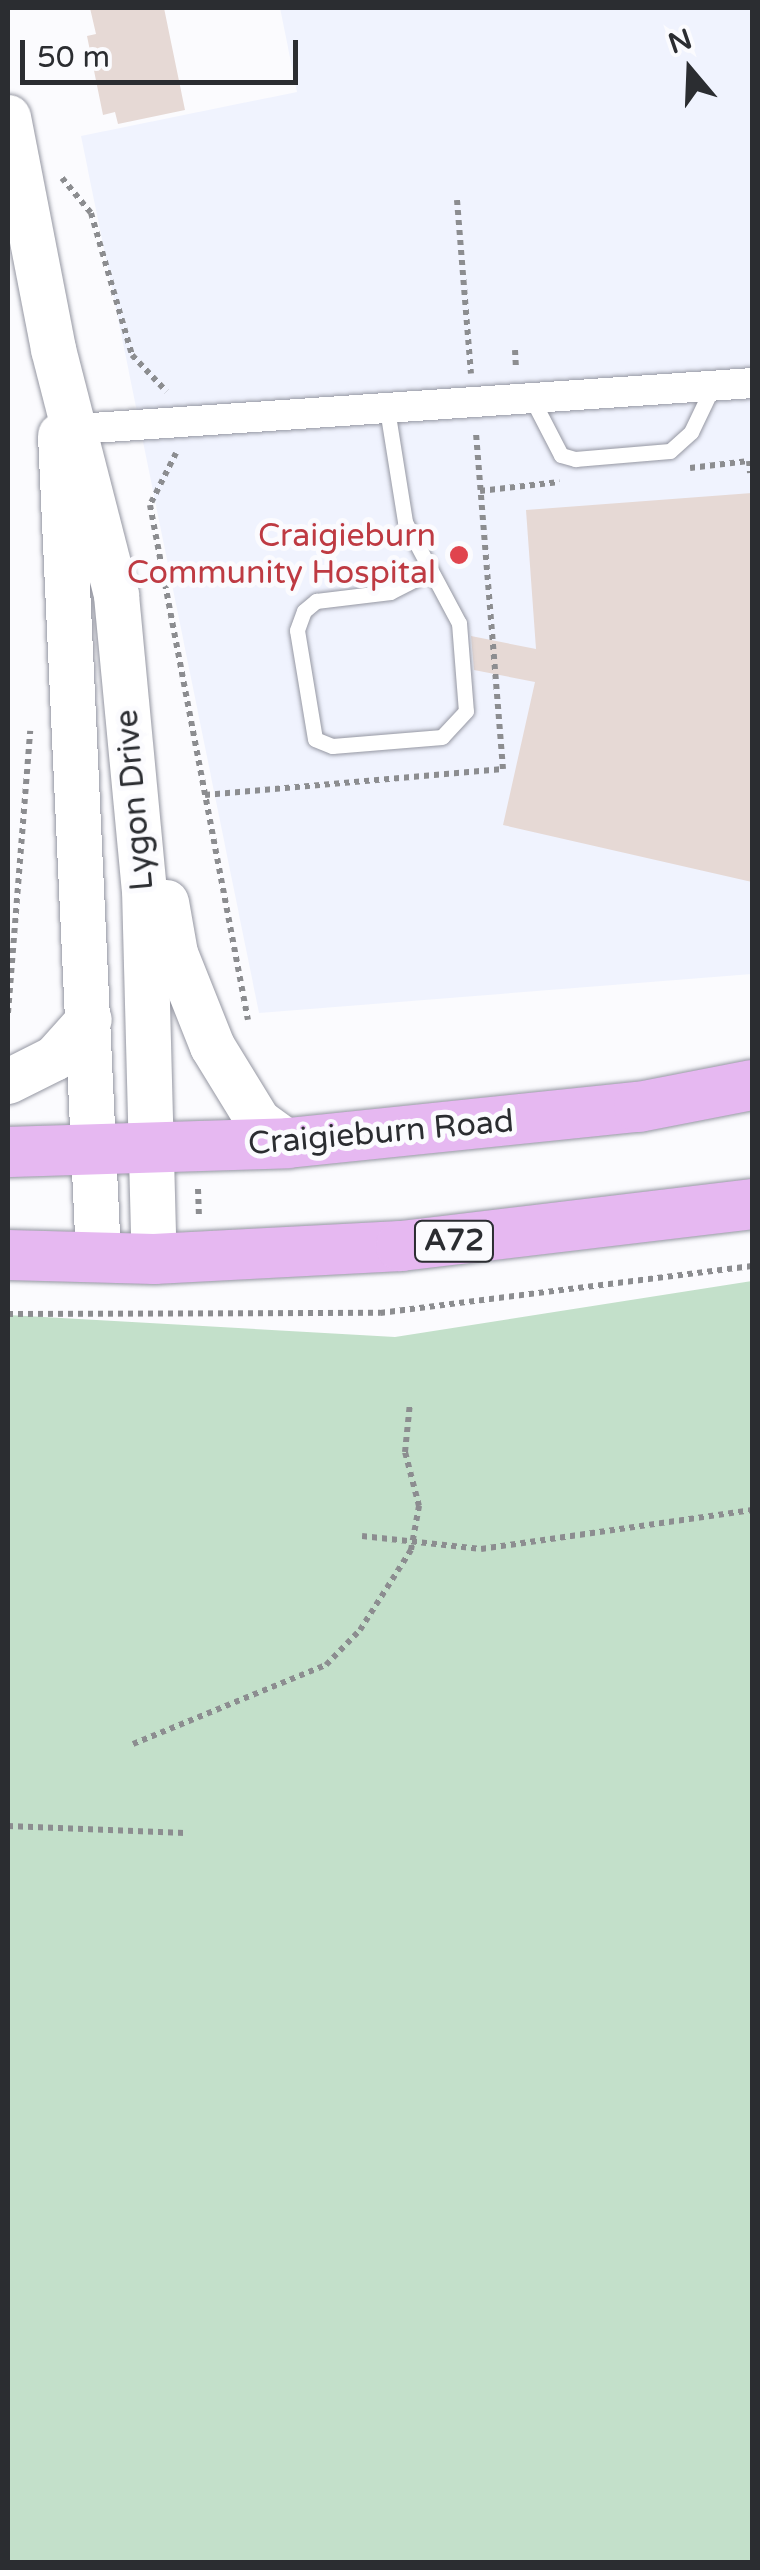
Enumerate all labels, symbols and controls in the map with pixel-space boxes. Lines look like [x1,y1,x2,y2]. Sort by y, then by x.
scale bar [25,20,302,82]
north arrow [640,20,740,120]
text: N [664,22,696,61]
text: 50 m [37,39,110,76]
place label: Craigieburn Community Hospital [127,518,436,593]
marker: Craigieburn Community Hospital [446,542,472,568]
street label: Lygon Drive [108,708,162,892]
street label: Craigieburn Road [247,1102,515,1164]
road number: A72 [412,1216,496,1266]

